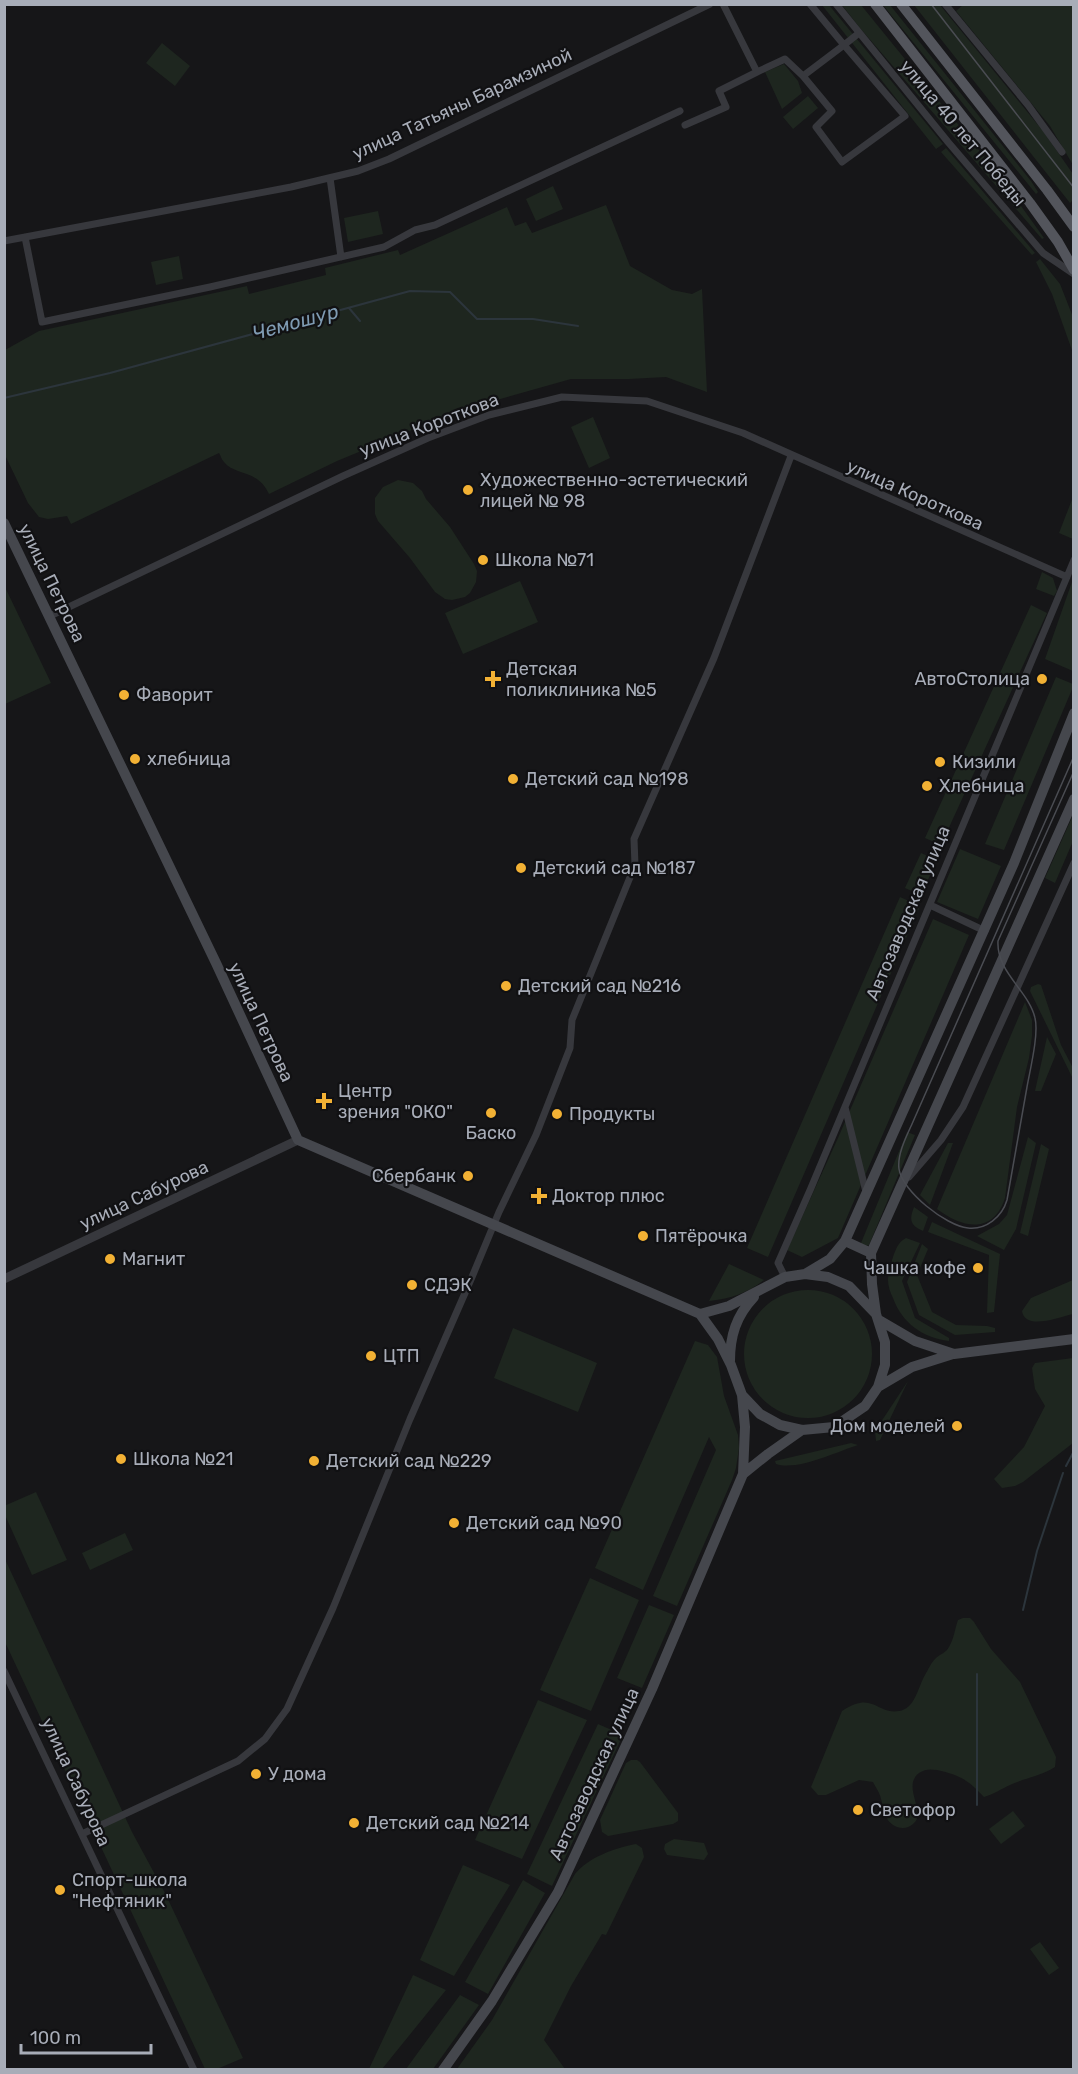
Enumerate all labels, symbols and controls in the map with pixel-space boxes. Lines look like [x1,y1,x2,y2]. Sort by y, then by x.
street label: улица Татьяны Барамзиной [349,43,575,165]
street label: улица 40 лет Победы [895,55,1031,211]
water label: Чемошур [249,299,341,345]
street label: улица Короткова [356,388,502,462]
street label: улица Короткова [843,455,987,535]
place label: Художественно-эстетический лицей № 98 [480,469,748,512]
marker: Художественно-эстетический лицей № 98 [461,483,475,497]
street label: улица Петрова [14,520,90,646]
place label: Школа №71 [495,549,594,571]
marker: Школа №71 [476,553,490,567]
place label: Детская поликлиника №5 [506,658,657,701]
place label: АвтоСтолица [914,668,1030,690]
marker: Детская поликлиника №5 [484,670,502,688]
marker: АвтоСтолица [1035,672,1049,686]
place label: Фаворит [136,684,213,706]
marker: Фаворит [117,688,131,702]
place label: хлебница [147,748,231,770]
place label: Кизили [952,751,1016,773]
marker: хлебница [128,752,142,766]
marker: Кизили [933,755,947,769]
place label: Детский сад №198 [525,768,689,790]
marker: Детский сад №198 [506,772,520,786]
place label: Хлебница [939,775,1024,797]
marker: Хлебница [920,779,934,793]
street label: Автозаводская улица [861,822,955,1004]
place label: Детский сад №187 [533,857,695,879]
marker: Детский сад №187 [514,861,528,875]
street label: улица Петрова [224,959,298,1085]
place label: Детский сад №216 [518,975,681,997]
marker: Детский сад №216 [499,979,513,993]
place label: Центр зрения "ОКО" [338,1080,453,1123]
marker: Центр зрения "ОКО" [315,1092,333,1110]
place label: Продукты [569,1103,655,1125]
marker: Баско [484,1106,498,1120]
marker: Продукты [550,1107,564,1121]
place label: Баско [466,1122,516,1144]
street label: улица Сабурова [76,1156,212,1234]
place label: Сбербанк [372,1165,456,1187]
marker: Сбербанк [461,1169,475,1183]
place label: Доктор плюс [552,1185,665,1207]
marker: Доктор плюс [530,1187,548,1205]
place label: Пятёрочка [655,1225,748,1247]
marker: Пятёрочка [636,1229,650,1243]
place label: Магнит [122,1248,185,1270]
marker: Магнит [103,1252,117,1266]
place label: Чашка кофе [864,1257,966,1279]
marker: Чашка кофе [971,1261,985,1275]
place label: СДЭК [424,1274,472,1296]
marker: СДЭК [405,1278,419,1292]
place label: ЦТП [383,1345,420,1367]
marker: ЦТП [364,1349,378,1363]
place label: Дом моделей [830,1415,945,1437]
marker: Дом моделей [950,1419,964,1433]
place label: Школа №21 [133,1448,234,1470]
place label: Детский сад №229 [326,1450,492,1472]
marker: Школа №21 [114,1452,128,1466]
marker: Детский сад №229 [307,1454,321,1468]
place label: Детский сад №90 [466,1512,622,1534]
marker: Детский сад №90 [447,1516,461,1530]
street label: Автозаводская улица [544,1684,644,1864]
street label: улица Сабурова [37,1714,115,1850]
place label: У дома [268,1763,326,1785]
marker: У дома [249,1767,263,1781]
place label: Светофор [870,1799,956,1821]
marker: Светофор [851,1803,865,1817]
place label: Детский сад №214 [366,1812,529,1834]
marker: Детский сад №214 [347,1816,361,1830]
place label: Спорт-школа "Нефтяник" [72,1869,188,1912]
marker: Спорт-школа "Нефтяник" [53,1883,67,1897]
scale bar [21,2017,152,2055]
text: 100 m [30,2027,81,2049]

